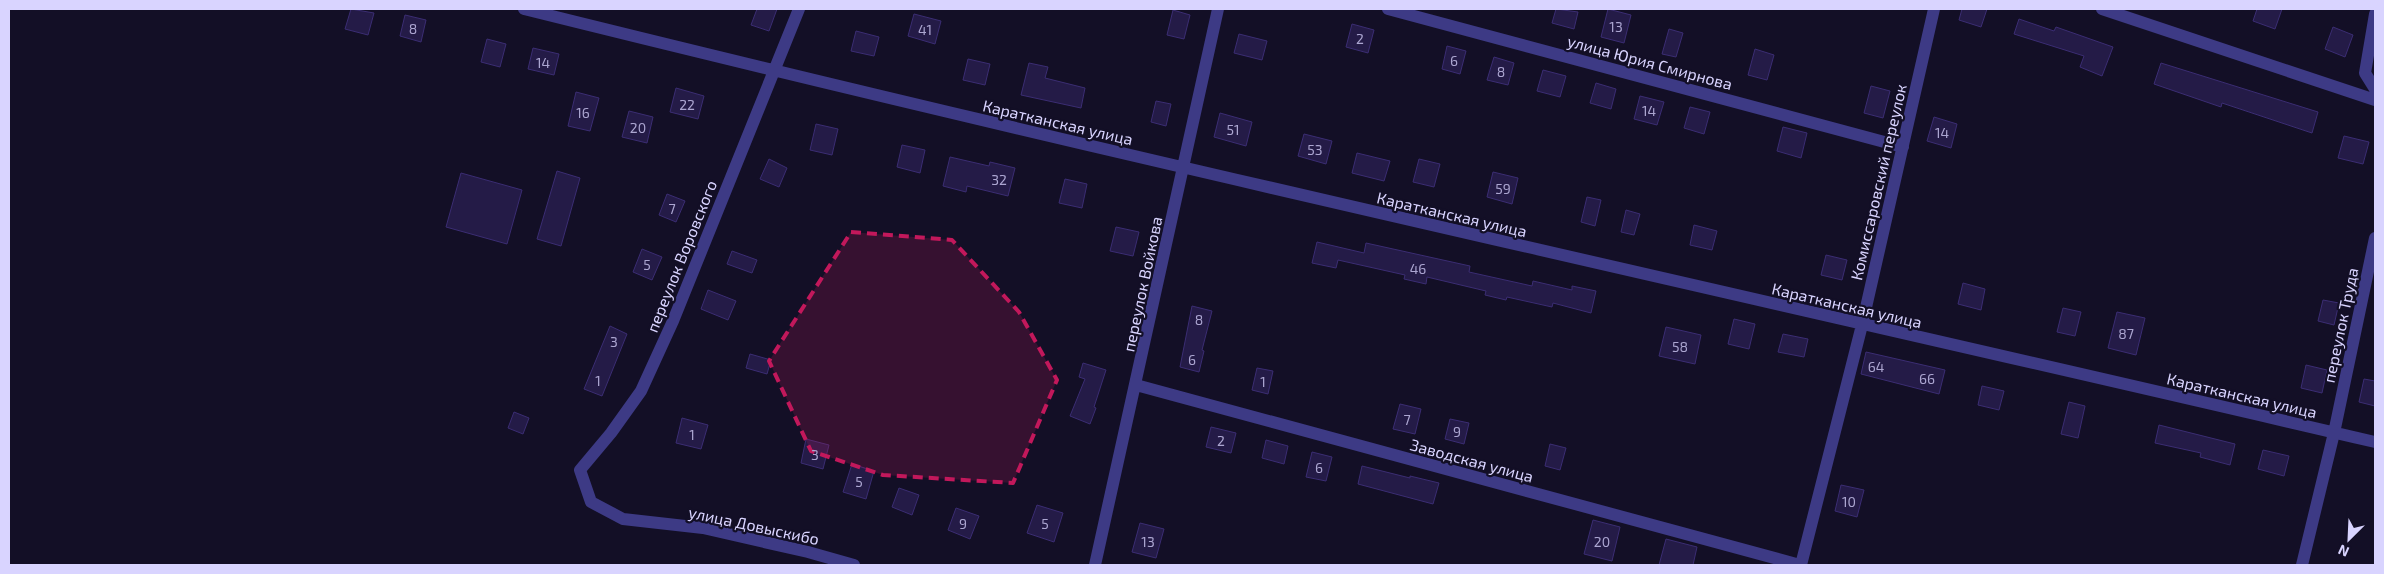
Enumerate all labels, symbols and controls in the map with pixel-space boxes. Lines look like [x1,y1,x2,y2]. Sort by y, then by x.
house number: 13 [1609,18,1623,35]
house number: 8 [409,20,417,37]
house number: 41 [918,21,932,38]
house number: 2 [1356,30,1364,47]
street label: улица Юрия Смирнова [1565,31,1735,94]
house number: 6 [1450,52,1458,69]
house number: 14 [536,54,550,71]
house number: 8 [1497,63,1505,80]
street label: Комиссаровский переулок [1846,82,1911,282]
street label: Каратканская улица [981,95,1135,149]
house number: 22 [679,96,695,113]
house number: 14 [1642,102,1656,119]
house number: 16 [576,104,590,121]
house number: 20 [630,119,646,136]
house number: 51 [1226,121,1240,138]
house number: 14 [1935,124,1949,141]
house number: 53 [1307,141,1323,158]
house number: 32 [991,171,1007,188]
street label: переулок Воровского [642,177,721,335]
house number: 59 [1495,180,1511,197]
street label: Каратканская улица [1375,187,1529,241]
house number: 7 [668,200,676,217]
street label: переулок Войкова [1118,215,1167,354]
house number: 5 [643,256,651,273]
house number: 46 [1410,260,1426,277]
street label: переулок Труда [2319,266,2362,385]
street label: Каратканская улица [1770,278,1924,332]
house number: 8 [1195,311,1203,328]
house number: 87 [2118,325,2134,342]
house number: 3 [610,333,618,350]
house number: 58 [1672,338,1688,355]
house number: 6 [1188,351,1196,368]
house number: 64 [1868,358,1884,375]
street label: Каратканская улица [2165,368,2319,422]
house number: 66 [1919,370,1935,387]
house number: 1 [595,372,601,389]
house number: 1 [1260,373,1266,390]
house number: 7 [1403,411,1411,428]
house number: 9 [1453,423,1461,440]
house number: 1 [689,426,695,443]
house number: 2 [1217,432,1225,449]
street label: Заводская улица [1408,434,1536,487]
house number: 3 [811,446,819,463]
house number: 6 [1315,459,1323,476]
house number: 5 [855,473,863,490]
house number: 10 [1842,493,1856,510]
street label: улица Довыскибо [687,502,821,549]
north arrow [2324,514,2374,564]
house number: 9 [959,515,967,532]
house number: 5 [1041,515,1049,532]
house number: 13 [1141,533,1155,550]
house number: 20 [1594,533,1610,550]
text: N [2335,542,2352,561]

